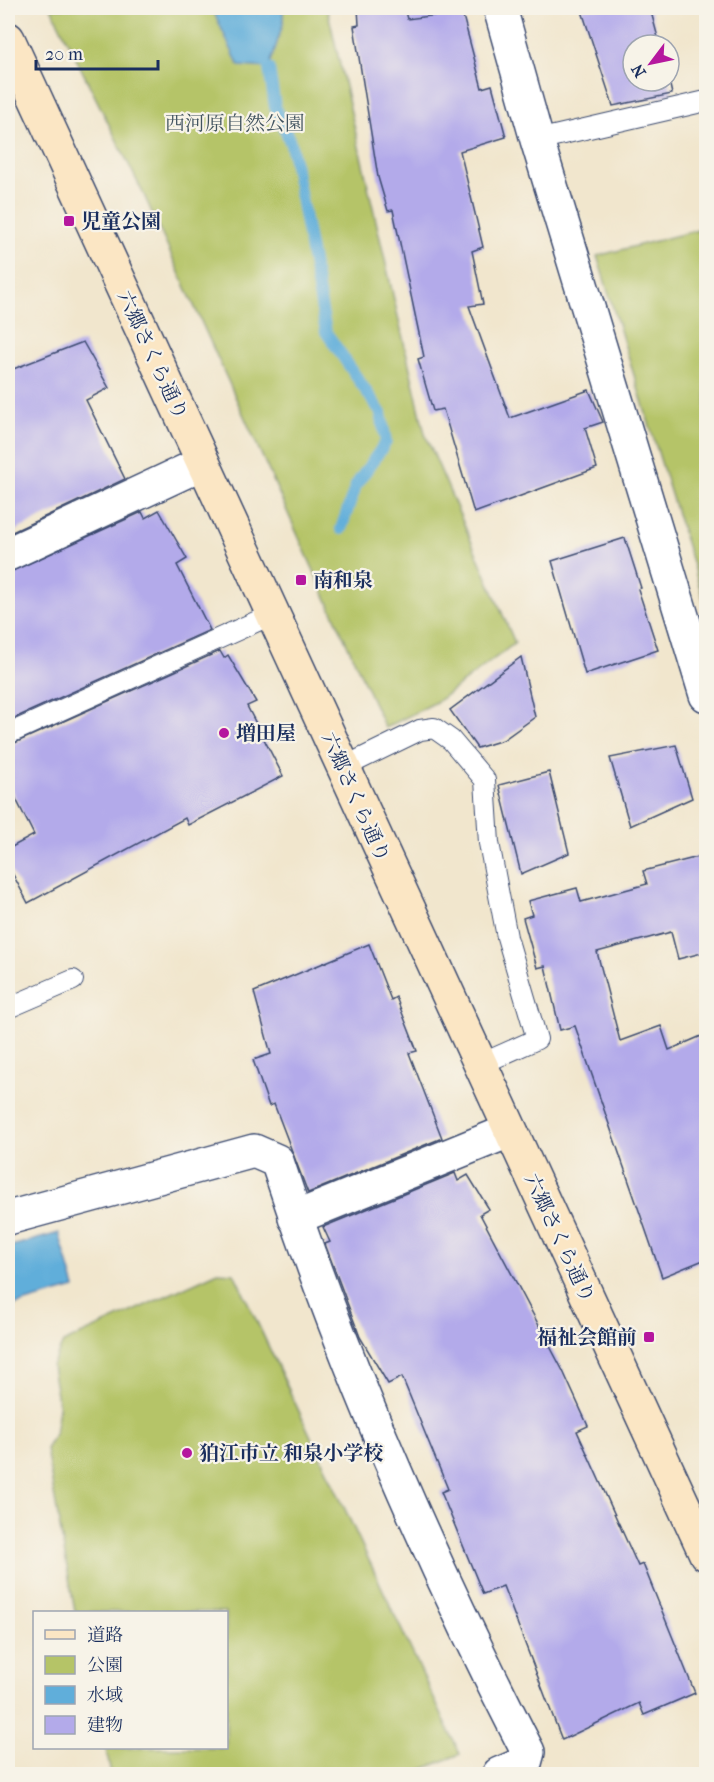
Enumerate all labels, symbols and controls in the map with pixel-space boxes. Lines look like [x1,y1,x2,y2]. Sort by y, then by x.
scale bar [36,33,158,71]
north arrow [621,33,681,93]
text: 20 m [45,44,83,65]
text: N [627,60,650,81]
park label: 西河原自然公園 [165,112,305,135]
place label: 児童公園 [81,210,161,233]
marker: 児童公園 [62,214,76,228]
street label: 六郷さくら通り [113,287,193,424]
place label: 南和泉 [313,569,373,592]
marker: 南和泉 [294,573,308,587]
place label: 増田屋 [236,722,296,745]
marker: 増田屋 [217,726,231,740]
street label: 六郷さくら通り [317,729,395,866]
street label: 六郷さくら通り [520,1170,600,1307]
place label: 福祉会館前 [537,1326,637,1349]
marker: 福祉会館前 [642,1330,656,1344]
place label: 狛江市立 和泉小学校 [199,1442,383,1465]
marker: 狛江市立 和泉小学校 [180,1446,194,1460]
legend [33,1611,228,1749]
text: 道路 [87,1625,123,1646]
text: 公園 [87,1655,123,1676]
text: 水域 [87,1685,123,1706]
text: 建物 [87,1715,123,1736]

